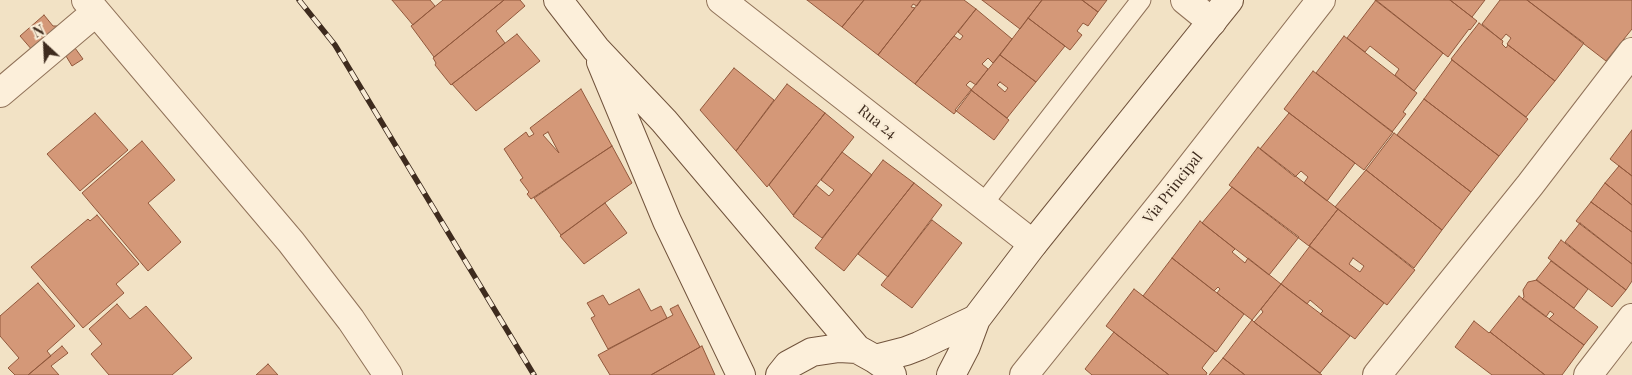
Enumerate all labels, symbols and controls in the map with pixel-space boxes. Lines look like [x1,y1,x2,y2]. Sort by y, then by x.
north arrow [20,20,70,70]
text: N [30,20,47,42]
street label: Rua 24 [854,101,900,143]
street label: Via Principal [1140,149,1206,227]

